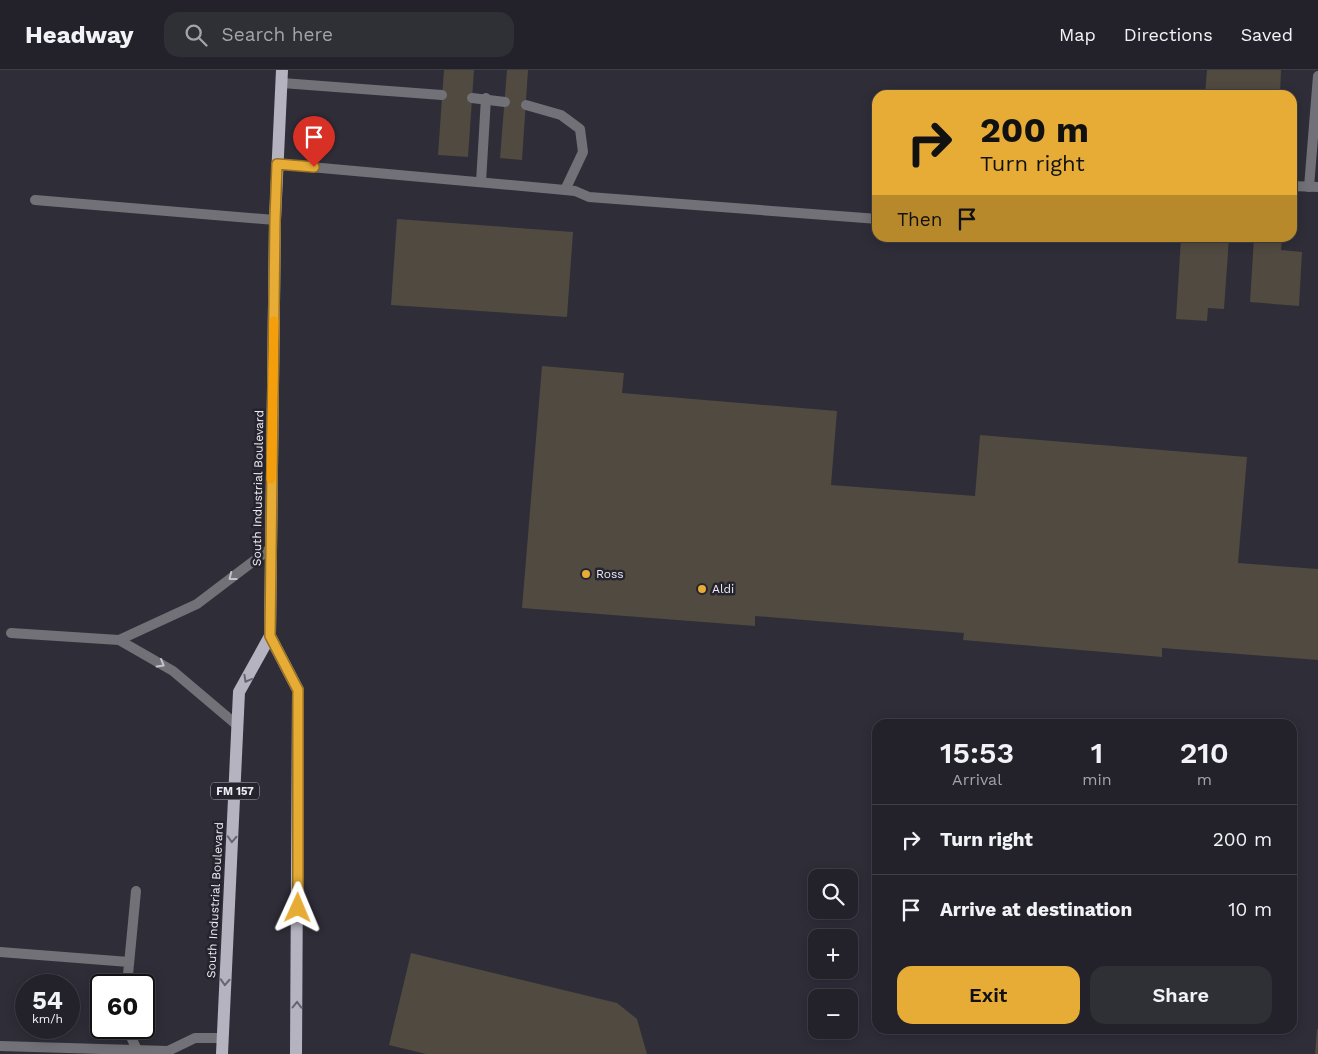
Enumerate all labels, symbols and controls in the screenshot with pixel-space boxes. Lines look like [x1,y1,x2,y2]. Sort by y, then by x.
search box [164,12,514,57]
text: Headway [25,21,134,49]
icon: search [182,21,210,49]
text: Search here [222,23,333,46]
text: Map [1059,24,1096,45]
text: Directions [1124,24,1213,45]
text: Saved [1241,24,1293,45]
text: 200 m [980,109,1089,151]
icon: right [897,110,962,175]
pin [293,116,335,167]
icon: arrive [300,123,328,151]
text: Turn right [980,151,1085,176]
icon: arrive [953,205,981,233]
text: Then [897,208,943,231]
street label: South Industrial Boulevard [250,410,266,566]
place label: Ross [596,567,624,581]
marker: Ross [580,568,592,580]
one-way arrow [229,572,238,580]
place label: Aldi [712,582,734,596]
marker: Aldi [696,583,708,595]
one-way arrow [156,658,165,668]
one-way arrow [243,674,253,683]
text: 15:53 [940,735,1014,770]
text: 1 [1091,735,1103,770]
text: 210 [1180,735,1229,770]
text: Arrival [952,770,1002,789]
text: min [1082,770,1112,789]
text: m [1197,770,1212,789]
road number: FM 157 [211,782,259,799]
street label: South Industrial Boulevard [204,822,226,978]
icon: right [897,826,925,854]
text: Turn right [940,828,1033,851]
text: 200 m [1213,828,1272,851]
one-way arrow [227,836,238,844]
map controls [808,869,858,1039]
button: search [808,869,858,919]
position arrow [271,881,323,933]
icon: arrive [897,896,925,924]
text: Arrive at destination [940,898,1132,921]
text: 10 m [1228,898,1272,921]
button: + [808,929,858,979]
button: Exit [897,966,1080,1024]
button: Share [1090,966,1272,1024]
speed limit sign: 60 [90,974,155,1039]
one-way arrow [220,978,231,986]
text: 54 [32,986,63,1015]
button: − [808,989,858,1039]
one-way arrow [292,1001,302,1009]
text: km/h [32,1012,63,1026]

